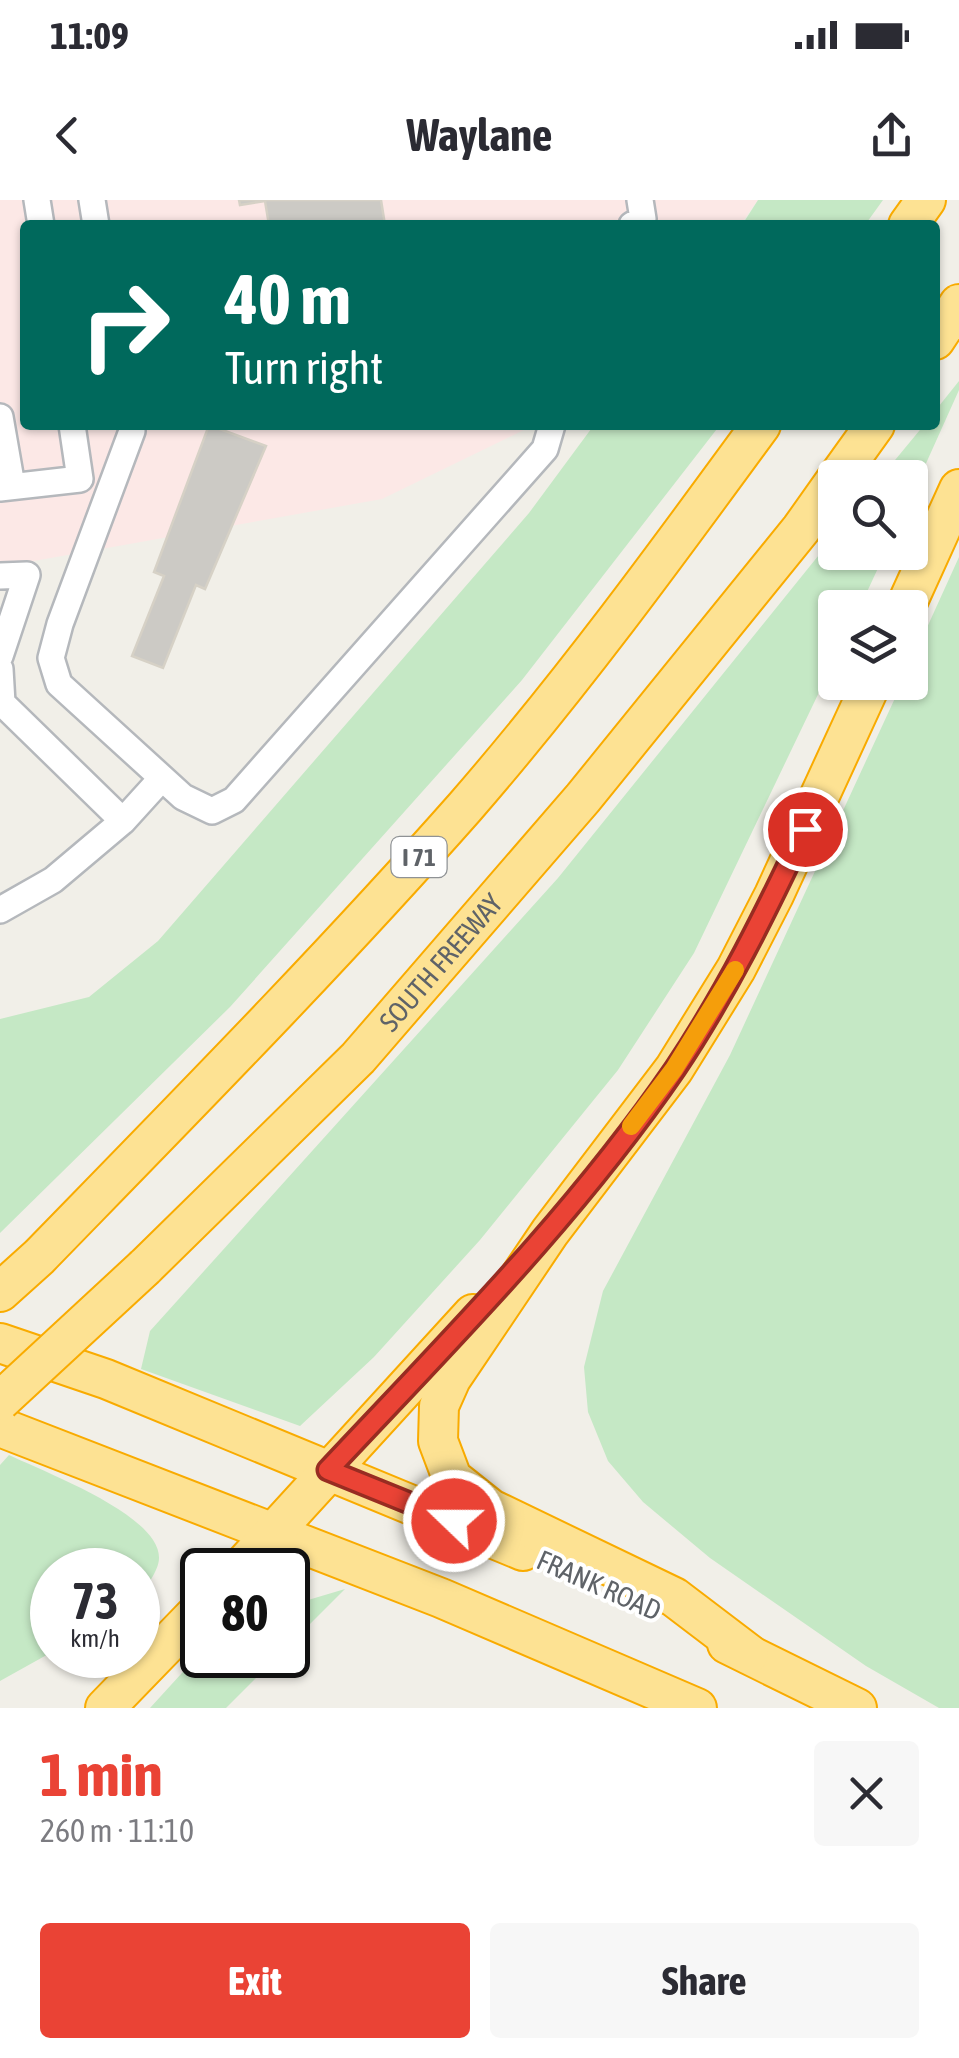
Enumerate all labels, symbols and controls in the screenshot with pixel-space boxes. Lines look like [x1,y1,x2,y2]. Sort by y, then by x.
text: 11:09 [50,14,129,57]
icon: back [40,108,95,163]
icon: share [864,108,919,163]
text: Waylane [407,109,552,161]
text: 40 m [225,259,351,339]
icon: right [60,260,190,390]
text: Turn right [225,342,383,394]
map controls [818,460,928,700]
button: search [818,460,928,570]
button: layers [818,590,928,700]
pin [763,787,848,872]
icon: arrive [778,802,833,857]
road number: I 71 [392,837,446,877]
street label: SOUTH FREEWAY [373,887,509,1037]
position arrow [402,1469,506,1573]
street label: FRANK ROAD [532,1543,666,1627]
speed limit sign: 80 [180,1548,310,1678]
text: 73 [71,1572,118,1630]
text: km/h [70,1624,120,1652]
text: 1 min [40,1740,163,1809]
button: close [814,1741,919,1846]
text: 260 m · 11:10 [40,1812,194,1849]
button: Exit [40,1923,470,2038]
button: Share [490,1923,919,2038]

